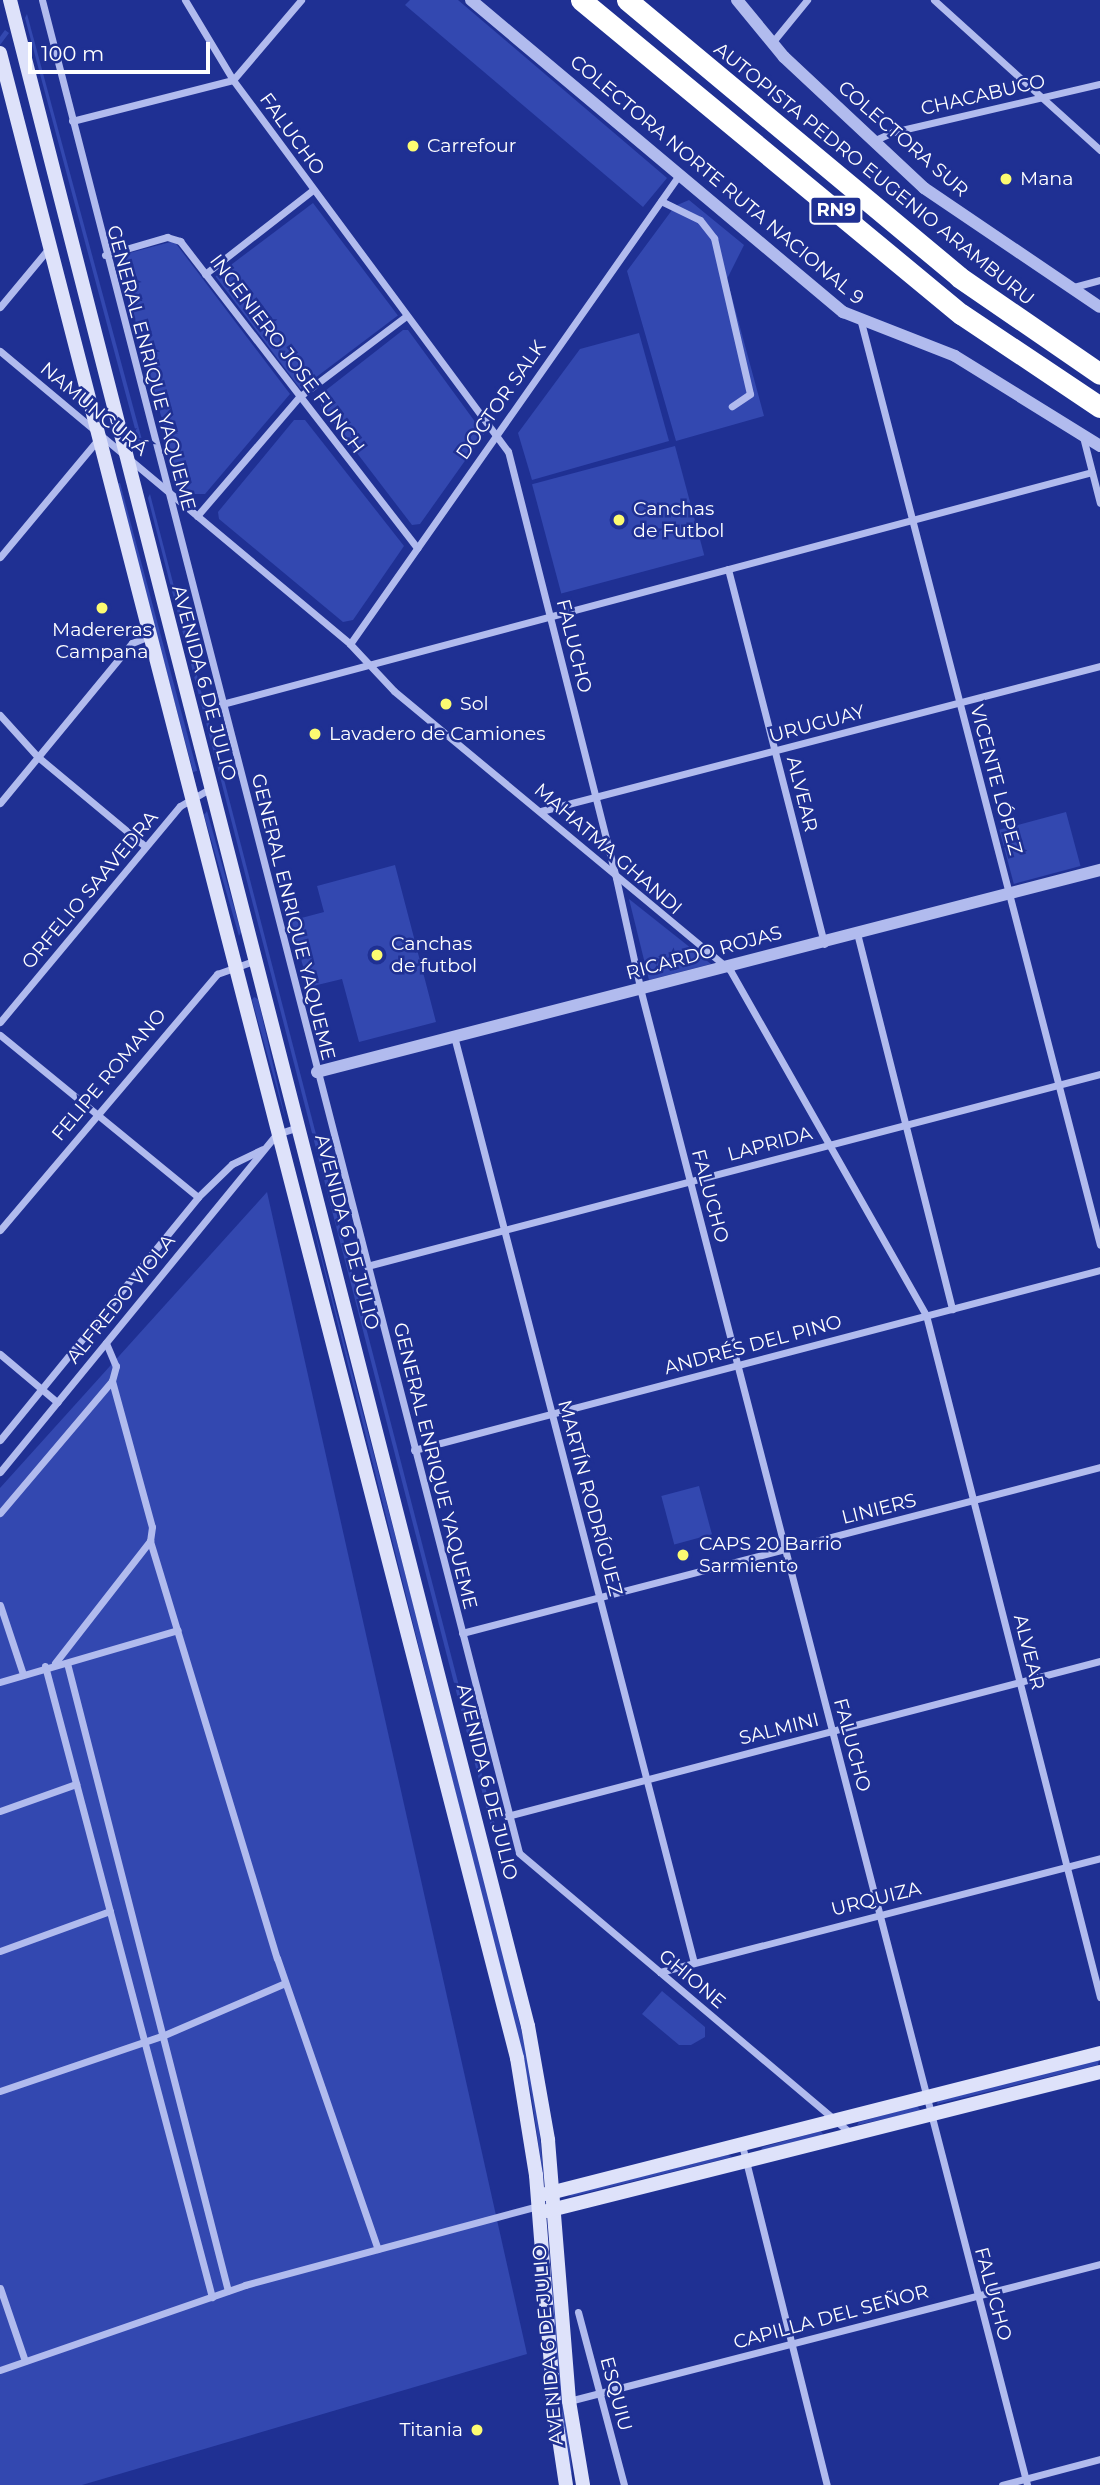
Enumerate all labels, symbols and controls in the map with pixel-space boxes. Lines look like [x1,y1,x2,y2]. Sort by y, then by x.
scale bar [32,28,214,72]
street label: AUTOPISTA PEDRO EUGENIO ARAMBURU [709,38,1039,310]
text: 100 m [41,41,104,66]
street label: COLECTORA NORTE RUTA NACIONAL 9 [565,50,869,310]
street label: CHACABUCO [918,70,1048,120]
street label: COLECTORA SUR [833,76,973,202]
street label: FALUCHO [255,89,329,179]
place label: Carrefour [427,135,516,157]
marker: Carrefour [405,138,421,154]
place label: Mana [1020,168,1073,190]
marker: Mana [998,171,1014,187]
road number: RN9 [808,196,864,224]
street label: GENERAL ENRIQUE YAQUEME [102,223,200,513]
street label: INGENIERO JOSE FUNCH [205,250,369,458]
street label: DOCTOR SALK [451,336,551,464]
street label: NAMUNCURÁ [36,357,152,461]
place label: Canchas de Futbol [633,498,724,542]
marker: Canchas de Futbol [611,512,627,528]
street label: AVENIDA 6 DE JULIO [167,583,241,783]
street label: FALUCHO [551,597,597,695]
marker: Madereras Campana [94,600,110,616]
place label: Madereras Campana [52,619,152,663]
place label: Sol [460,693,489,715]
marker: Sol [438,696,454,712]
street label: URUGUAY [767,700,867,748]
street label: VICENTE LÓPEZ [965,703,1027,857]
place label: Lavadero de Camiones [329,723,546,745]
marker: Lavadero de Camiones [307,726,323,742]
street label: ALVEAR [782,754,822,834]
street label: GENERAL ENRIQUE YAQUEME [246,771,340,1063]
street label: MAHATMA GHANDI [529,779,687,919]
street label: ORFELIO SAAVEDRA [17,806,163,974]
street label: RICARDO ROJAS [624,921,784,985]
place label: Canchas de futbol [391,933,477,977]
marker: Canchas de futbol [369,947,385,963]
street label: FELIPE ROMANO [47,1004,171,1146]
street label: LAPRIDA [725,1122,815,1166]
street label: AVENIDA 6 DE JULIO [310,1132,384,1332]
street label: FALUCHO [687,1147,733,1245]
street label: ALFREDO VIOLA [62,1230,180,1368]
street label: ANDRÉS DEL PINO [662,1310,844,1380]
street label: GENERAL ENRIQUE YAQUEME [388,1320,482,1612]
street label: MARTÍN RODRÍGUEZ [553,1397,627,1599]
street label: LINIERS [839,1489,919,1529]
place label: CAPS 20 Barrio Sarmiento [699,1533,842,1577]
marker: CAPS 20 Barrio Sarmiento [673,1545,693,1565]
street label: ALVEAR [1009,1612,1049,1692]
street label: AVENIDA 6 DE JULIO [452,1682,522,1882]
street label: FALUCHO [829,1696,875,1794]
street label: SALMINI [737,1708,821,1750]
street label: URQUIZA [829,1877,923,1921]
street label: GHIONE [654,1945,730,2013]
street label: AVENIDA 6 DE JULIO [528,2244,568,2446]
street label: FALUCHO [970,2245,1016,2343]
street label: CAPILLA DEL SEÑOR [731,2280,931,2354]
street label: ESQUIU [595,2354,637,2434]
place label: Titania [399,2419,463,2441]
marker: Titania [469,2422,485,2438]

